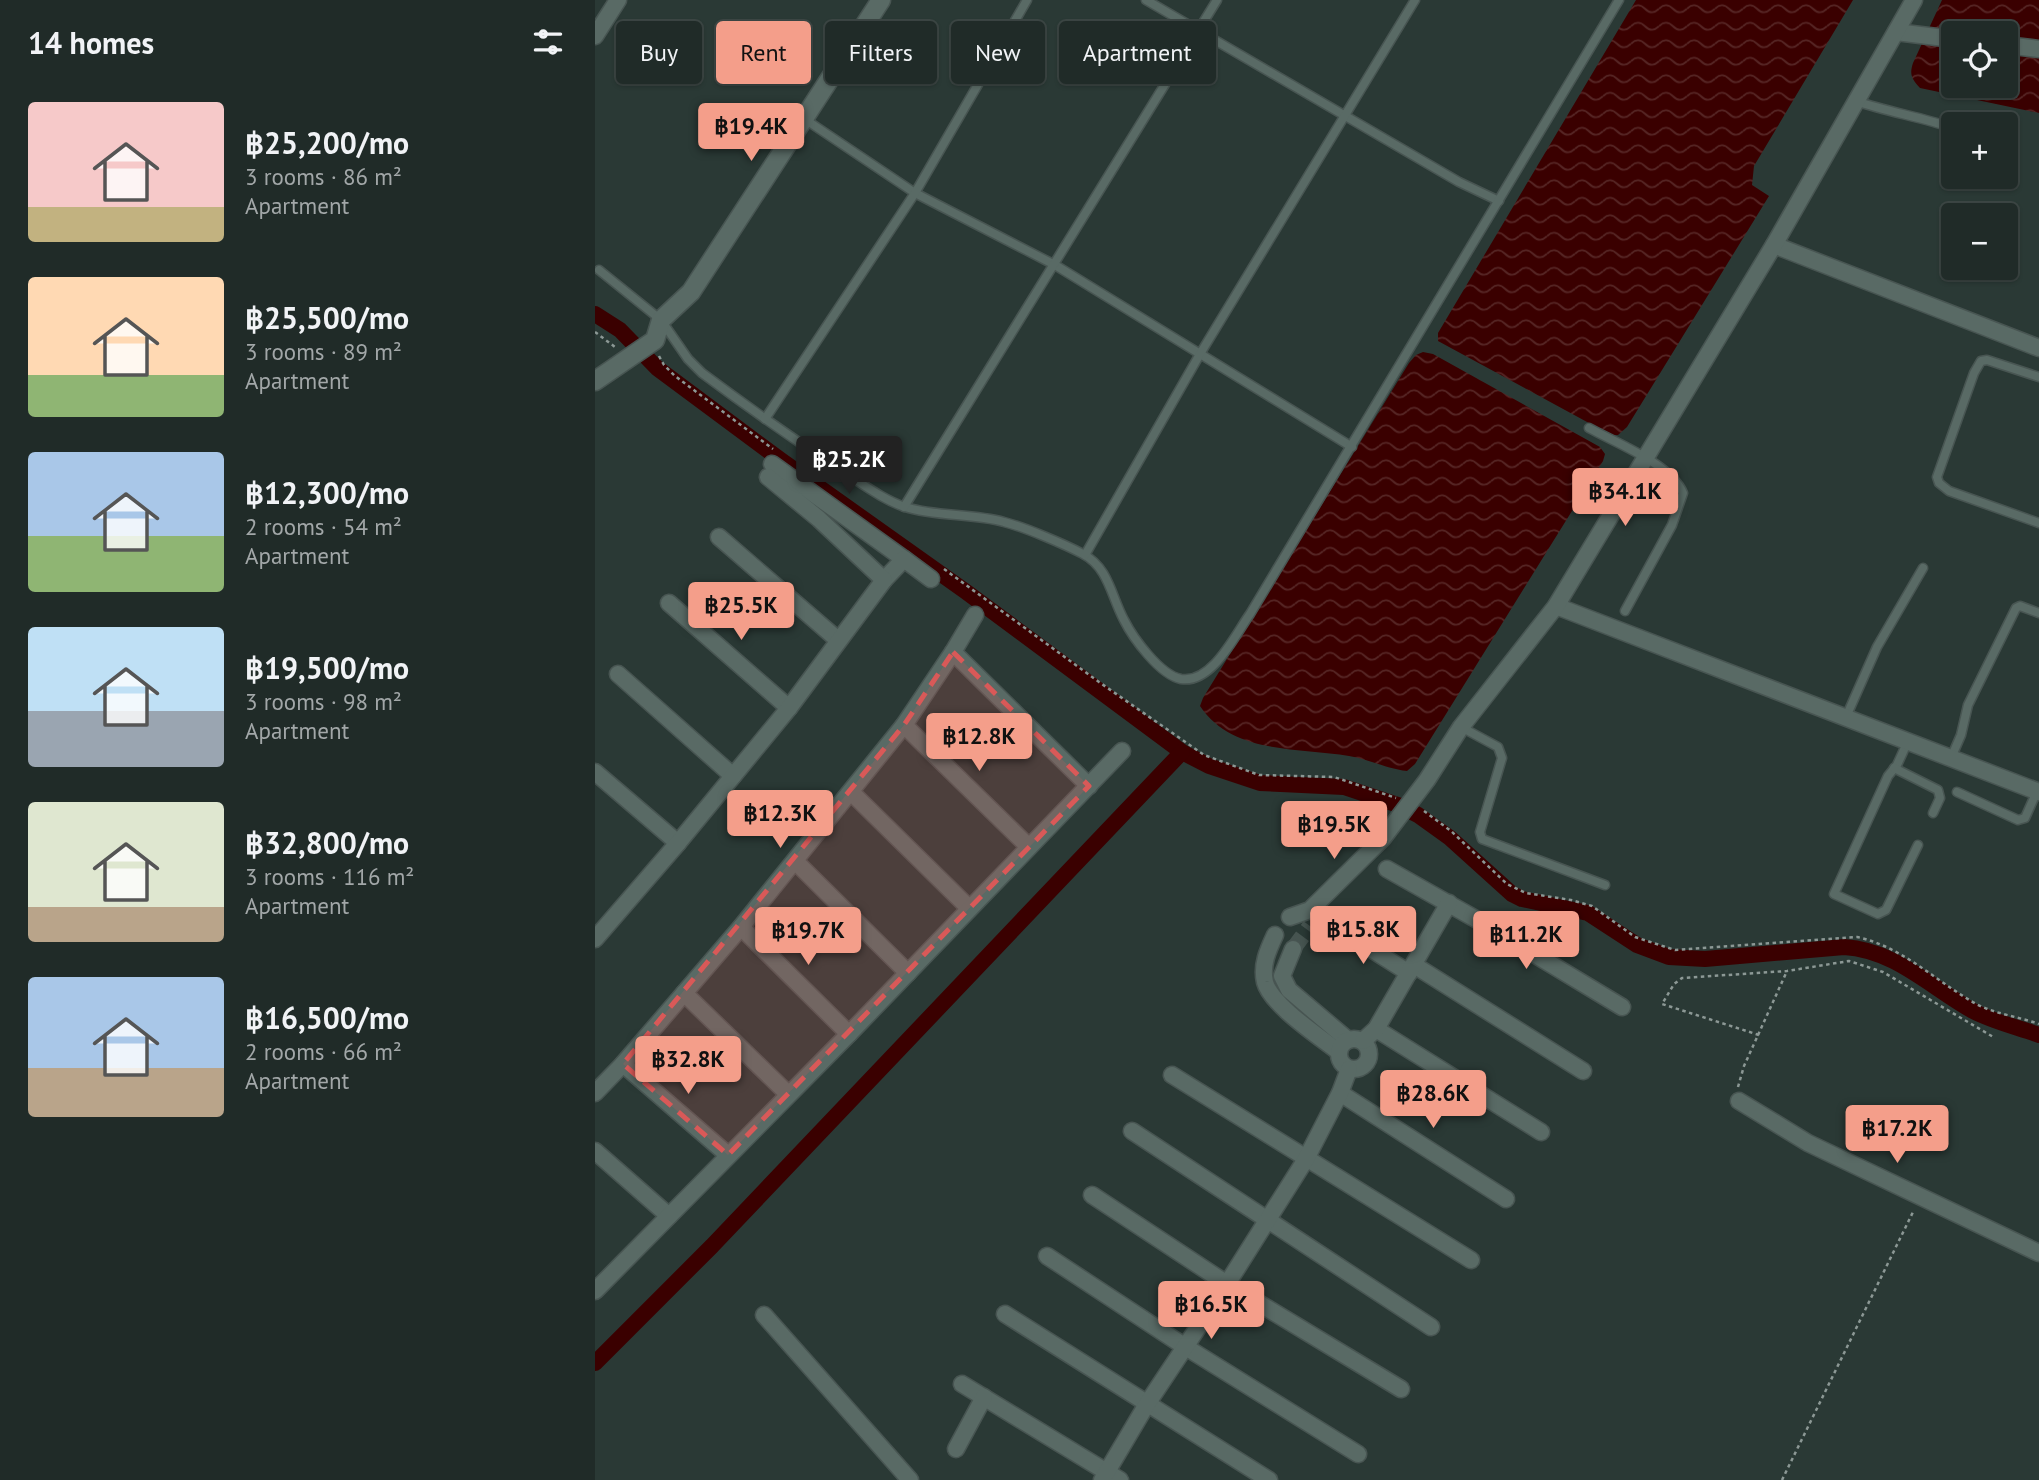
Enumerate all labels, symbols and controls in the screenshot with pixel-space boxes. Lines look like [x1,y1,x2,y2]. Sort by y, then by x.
chip: Buy [616,21,702,84]
chip: Rent [716,21,811,84]
chip: Filters [825,21,937,84]
chip: New [951,21,1045,84]
chip: Apartment [1059,21,1216,84]
map controls [1941,21,2018,280]
button: locate [1941,21,2018,98]
text: 14 homes [28,23,154,62]
icon: filters [529,23,567,61]
pin: ฿19.4K [694,104,808,163]
text: ฿19.4K [714,111,788,140]
button: + [1941,112,2018,189]
text: ฿25,200/mo [245,123,409,162]
icon: home [84,130,168,214]
text: 3 rooms · 86 m² [245,162,402,191]
text: Apartment [245,191,349,220]
button: − [1941,203,2018,280]
text: ฿25,500/mo [245,298,409,337]
icon: home [84,305,168,389]
text: 3 rooms · 89 m² [245,337,402,366]
text: Apartment [245,366,349,395]
pin: ฿25.2K [792,436,906,496]
text: ฿25.2K [812,444,886,473]
pin: ฿34.1K [1568,468,1682,528]
text: ฿12,300/mo [245,473,409,512]
text: ฿34.1K [1588,476,1662,505]
icon: home [84,480,168,564]
text: 2 rooms · 54 m² [245,512,402,541]
text: Apartment [245,541,349,570]
pin: ฿25.5K [684,582,798,642]
text: ฿25.5K [704,590,778,619]
text: ฿19,500/mo [245,648,409,687]
icon: home [84,655,168,739]
text: 3 rooms · 98 m² [245,687,402,716]
pin: ฿12.8K [922,714,1036,773]
text: Apartment [245,716,349,745]
text: ฿12.8K [942,721,1016,750]
pin: ฿12.3K [723,790,837,850]
text: ฿12.3K [743,798,817,827]
pin: ฿19.5K [1277,802,1391,861]
text: ฿19.5K [1297,809,1371,838]
text: ฿32,800/mo [245,823,409,862]
icon: home [84,830,168,914]
text: 3 rooms · 116 m² [245,862,414,891]
text: Apartment [245,891,349,920]
pin: ฿15.8K [1306,906,1420,966]
pin: ฿19.7K [751,908,865,967]
pin: ฿11.2K [1469,912,1583,971]
text: ฿15.8K [1326,914,1400,943]
text: ฿19.7K [771,915,845,944]
text: ฿11.2K [1489,919,1563,948]
text: ฿16,500/mo [245,998,409,1037]
icon: home [84,1005,168,1089]
pin: ฿32.8K [631,1036,745,1096]
text: 2 rooms · 66 m² [245,1037,402,1066]
text: ฿32.8K [651,1044,725,1073]
text: Apartment [245,1066,349,1095]
pin: ฿28.6K [1376,1070,1490,1130]
text: ฿28.6K [1396,1078,1470,1107]
pin: ฿17.2K [1840,1106,1954,1165]
text: ฿17.2K [1862,1113,1932,1142]
pin: ฿16.5K [1154,1282,1268,1341]
text: ฿16.5K [1174,1289,1248,1318]

